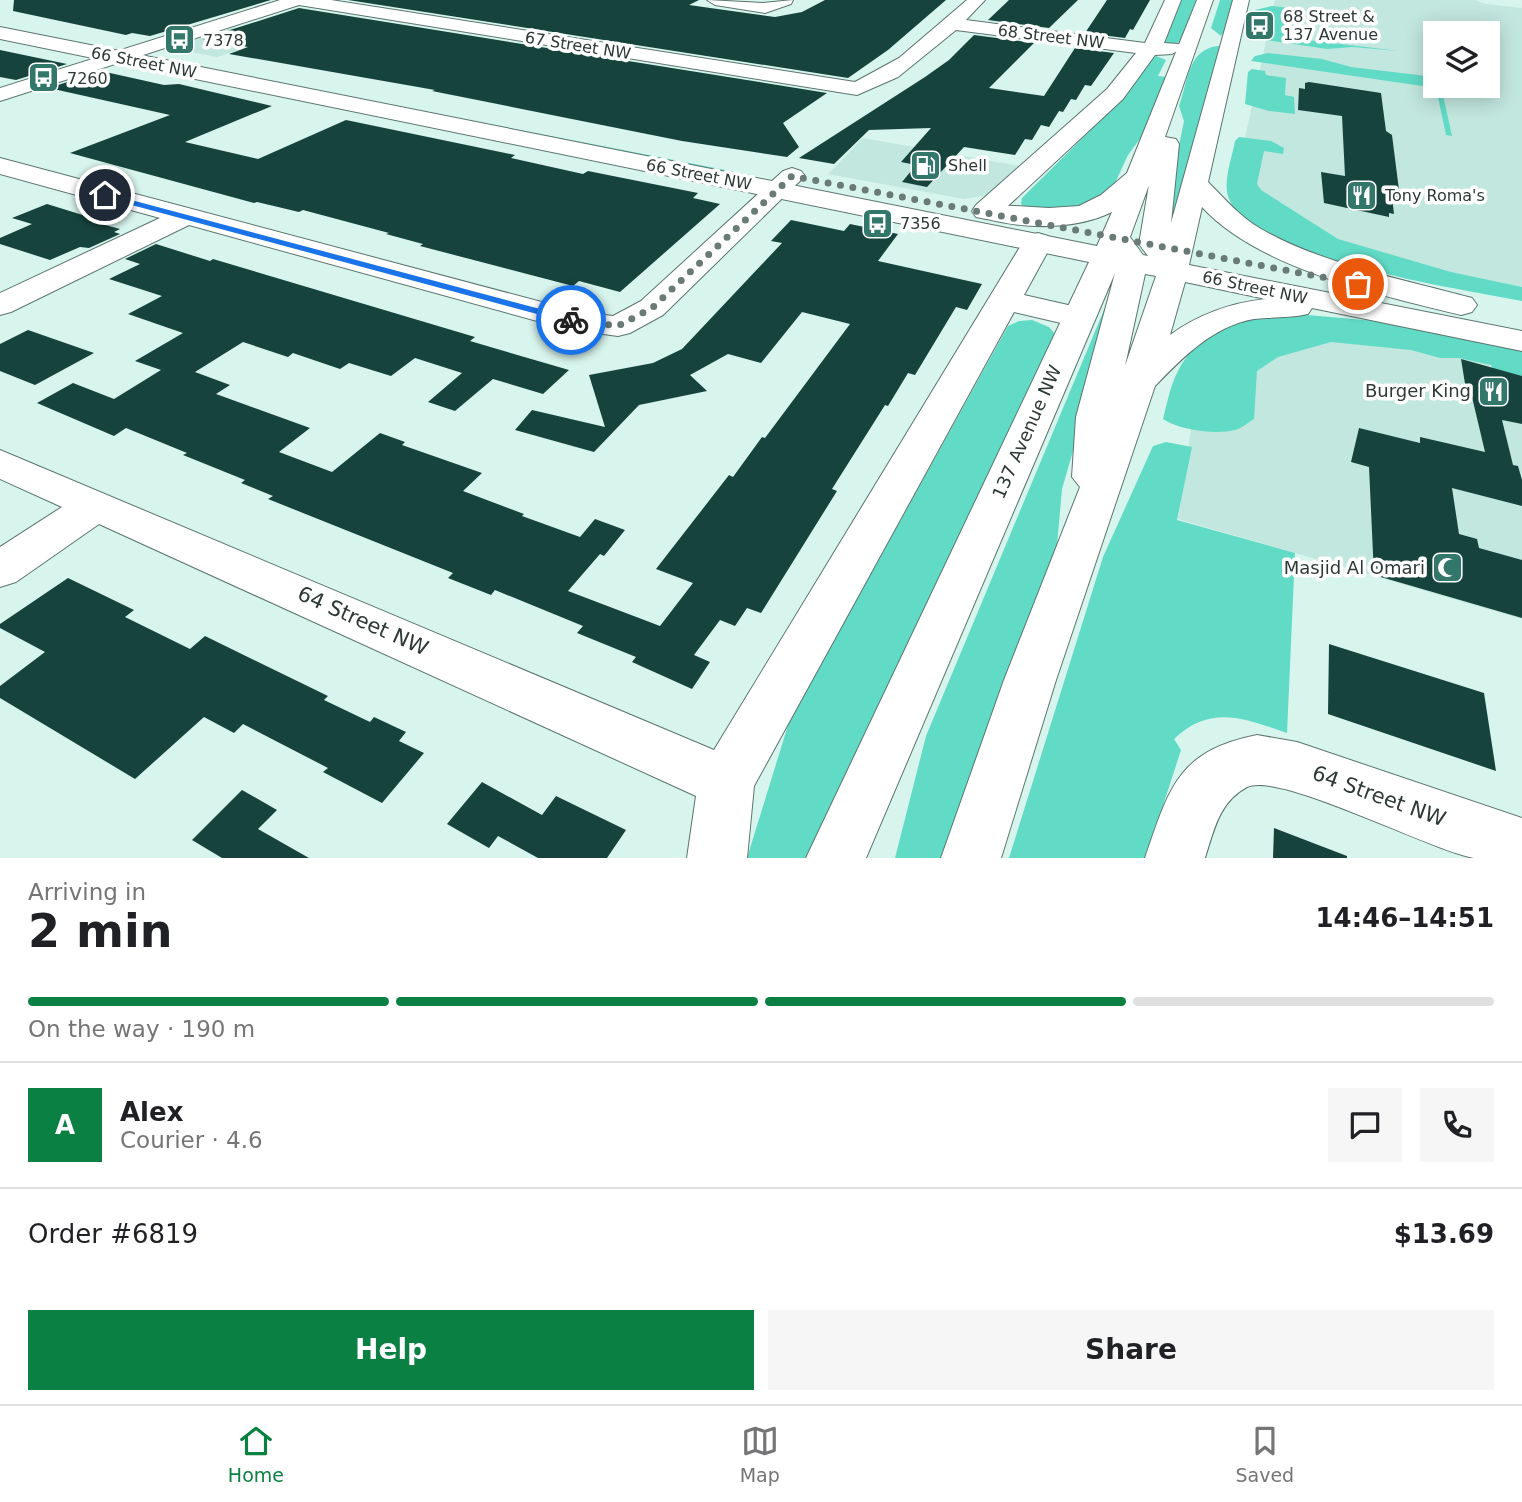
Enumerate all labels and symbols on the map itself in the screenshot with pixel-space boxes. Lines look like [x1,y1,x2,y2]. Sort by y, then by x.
place label: 68 Street & 137 Avenue [1283,7,1378,44]
bus stop icon: 68 Street & 137 Avenue [1243,8,1277,42]
street label: 68 Street NW [997,21,1105,52]
bus stop icon: 7378 [163,23,197,57]
street label: 67 Street NW [524,28,632,63]
place label: 7378 [203,31,244,50]
street label: 66 Street NW [90,43,198,82]
bus stop icon: 7260 [27,61,61,95]
place label: 7260 [67,69,108,88]
fuel station icon: Shell [908,148,942,182]
street label: 66 Street NW [645,155,753,194]
place label: Shell [948,156,987,175]
pin [75,165,135,225]
restaurant icon: Tony Roma's [1345,178,1379,212]
place label: Tony Roma's [1384,186,1485,205]
bus stop icon: 7356 [860,206,894,240]
place label: 7356 [900,214,941,233]
pin [1328,254,1388,314]
street label: 66 Street NW [1201,267,1309,308]
courier [536,285,606,355]
street label: 137 Avenue NW [988,362,1065,502]
restaurant icon: Burger King [1477,374,1511,408]
place label: Burger King [1365,380,1471,401]
mosque icon: Masjid Al Omari [1431,551,1465,585]
place label: Masjid Al Omari [1284,557,1425,578]
street label: 64 Street NW [294,581,432,661]
street label: 64 Street NW [1309,761,1449,831]

